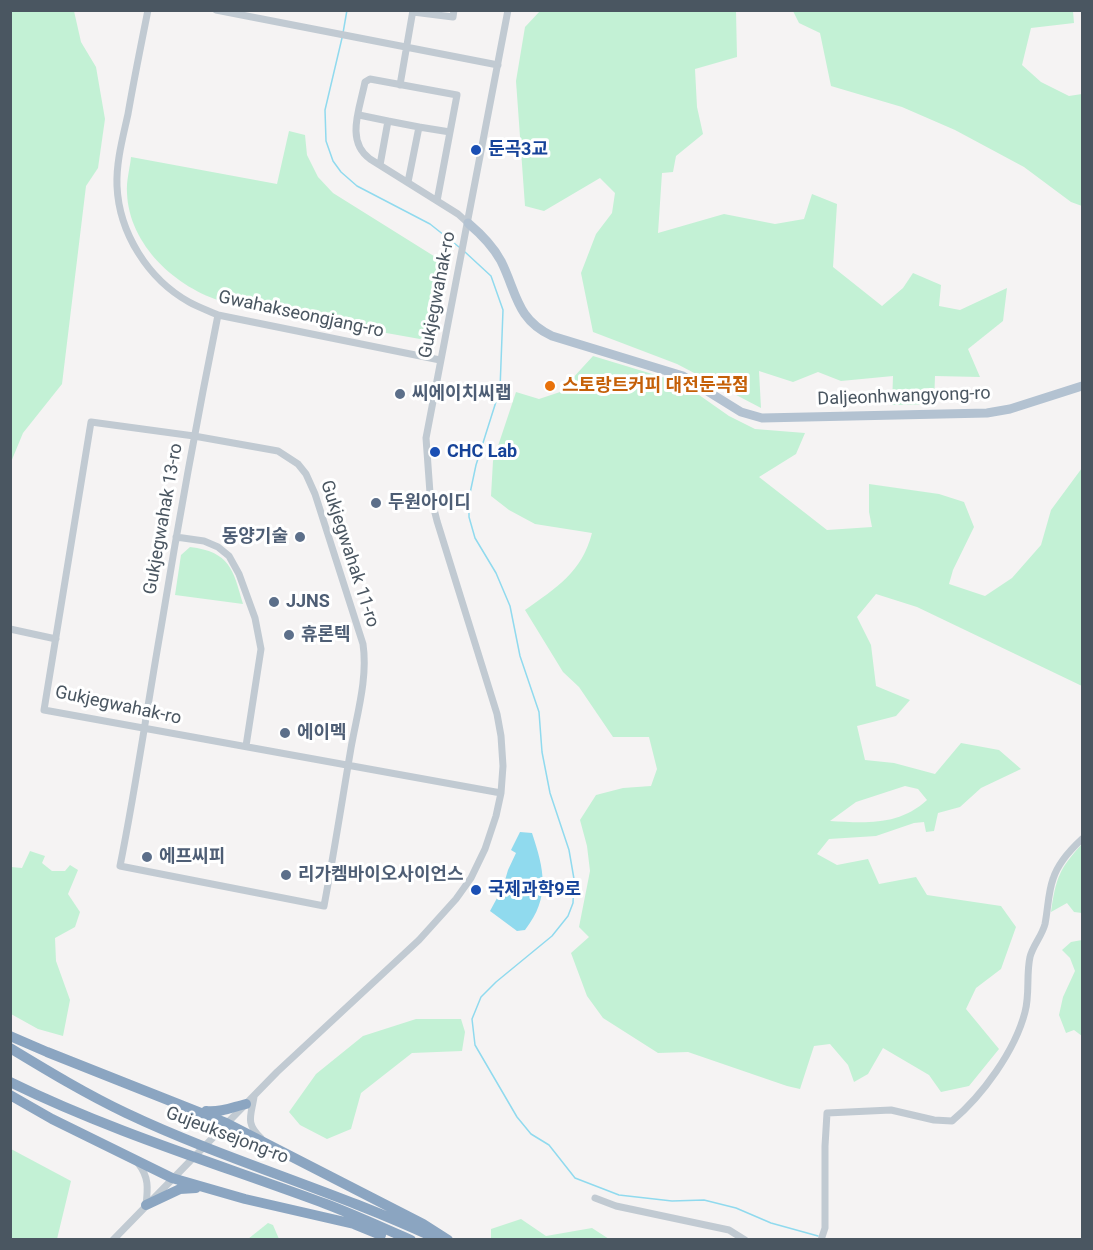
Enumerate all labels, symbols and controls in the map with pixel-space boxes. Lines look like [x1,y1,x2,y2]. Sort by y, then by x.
place label: 둔곡3교 [488,139,548,161]
marker: 둔곡3교 [469,143,483,157]
street label: Gukjegwahak-ro [415,230,461,360]
street label: Gwahakseongjang-ro [216,287,386,343]
place label: 스토랑트커피 대전둔곡점 [562,375,749,397]
marker: 스토랑트커피 대전둔곡점 [543,379,557,393]
place label: 씨에이치씨랩 [412,383,511,405]
street label: Daljeonhwangyong-ro [817,383,991,411]
marker: 씨에이치씨랩 [393,387,407,401]
place label: CHC Lab [447,441,517,463]
street label: Gukjegwahak 13-ro [140,442,188,596]
marker: CHC Lab [428,445,442,459]
street label: Gukjegwahak 11-ro [315,478,383,630]
place label: 두원아이디 [388,492,471,514]
marker: 두원아이디 [369,496,383,510]
place label: 동양기술 [222,526,288,548]
marker: 동양기술 [293,530,307,544]
place label: JJNS [286,591,330,613]
marker: JJNS [267,595,281,609]
place label: 휴론텍 [301,624,351,646]
marker: 휴론텍 [282,628,296,642]
street label: Gukjegwahak-ro [53,682,183,730]
place label: 에이멕 [297,722,347,744]
marker: 에이멕 [278,726,292,740]
place label: 에프씨피 [159,846,225,868]
marker: 에프씨피 [140,850,154,864]
place label: 리가켐바이오사이언스 [298,864,464,886]
marker: 리가켐바이오사이언스 [279,868,293,882]
place label: 국제과학9로 [488,879,581,901]
marker: 국제과학9로 [469,883,483,897]
street label: Gujeuksejong-ro [163,1103,291,1169]

